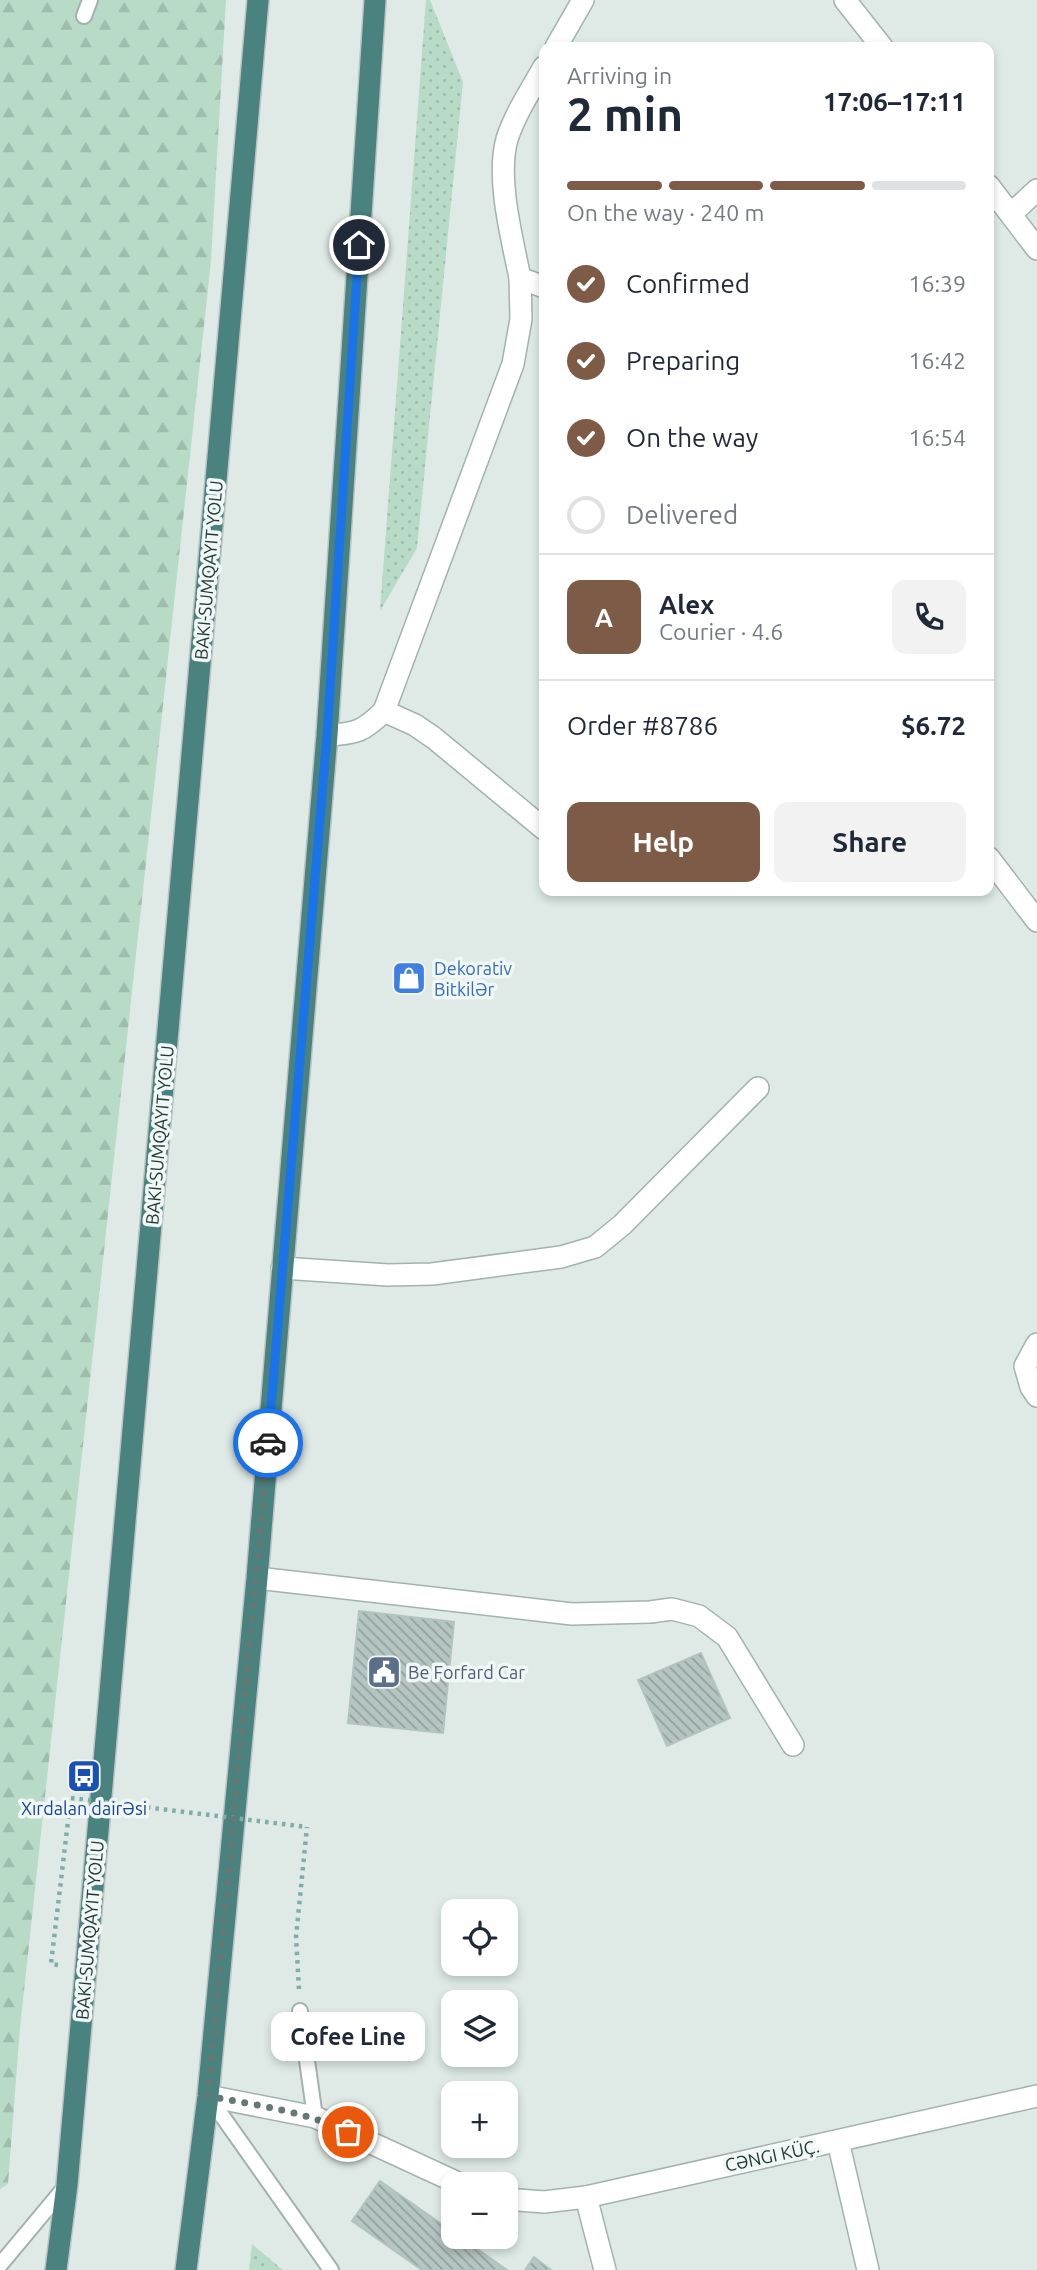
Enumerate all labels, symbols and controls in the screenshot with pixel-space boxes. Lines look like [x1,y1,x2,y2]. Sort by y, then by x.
text: Arriving in [567,63,672,88]
text: 17:06–17:11 [823,87,966,116]
text: 2 min [567,88,683,140]
text: On the way · 240 m [567,200,764,225]
pin [329,215,389,275]
icon: home [340,226,378,264]
icon: check [567,265,605,303]
text: Confirmed [626,269,750,298]
text: 16:39 [908,271,966,296]
icon: check [567,342,605,380]
text: Preparing [626,346,740,375]
text: 16:42 [908,348,966,373]
icon: check [567,419,605,457]
text: On the way [626,423,758,452]
text: 16:54 [908,425,966,450]
street label: BAKI-SUMQAYIT YOLU [190,480,227,660]
text: Delivered [626,500,738,529]
button: phone [892,580,966,654]
text: Alex [659,590,714,619]
text: A [595,603,613,632]
text: Courier · 4.6 [659,619,783,644]
text: Order #8786 [567,711,718,740]
text: $6.72 [901,711,966,740]
button: Help [567,802,760,882]
button: Share [774,802,966,882]
place label: Dekorativ Bitkilər [434,958,512,999]
shop icon: Dekorativ Bitkilər [390,959,428,997]
street label: BAKI-SUMQAYIT YOLU [141,1045,178,1225]
courier [233,1408,303,1478]
icon: car [249,1424,287,1462]
public building icon: Be Forfard Car [365,1653,403,1691]
place label: Be Forfard Car [408,1662,525,1682]
bus stop icon: Xırdalan dairəsi [65,1757,103,1795]
place label: Xırdalan dairəsi [21,1798,147,1818]
street label: BAKI-SUMQAYIT YOLU [71,1840,108,2020]
map controls [441,1899,518,2249]
button: locate [441,1899,518,1976]
button: layers [441,1990,518,2067]
callout: Cofee Line [271,2013,425,2062]
text: Cofee Line [290,2024,406,2049]
button: + [441,2081,518,2158]
pin [318,2102,378,2162]
icon: bag [329,2113,367,2151]
street label: CƏNGI KÜÇ. [723,2135,821,2175]
button: − [441,2172,518,2249]

